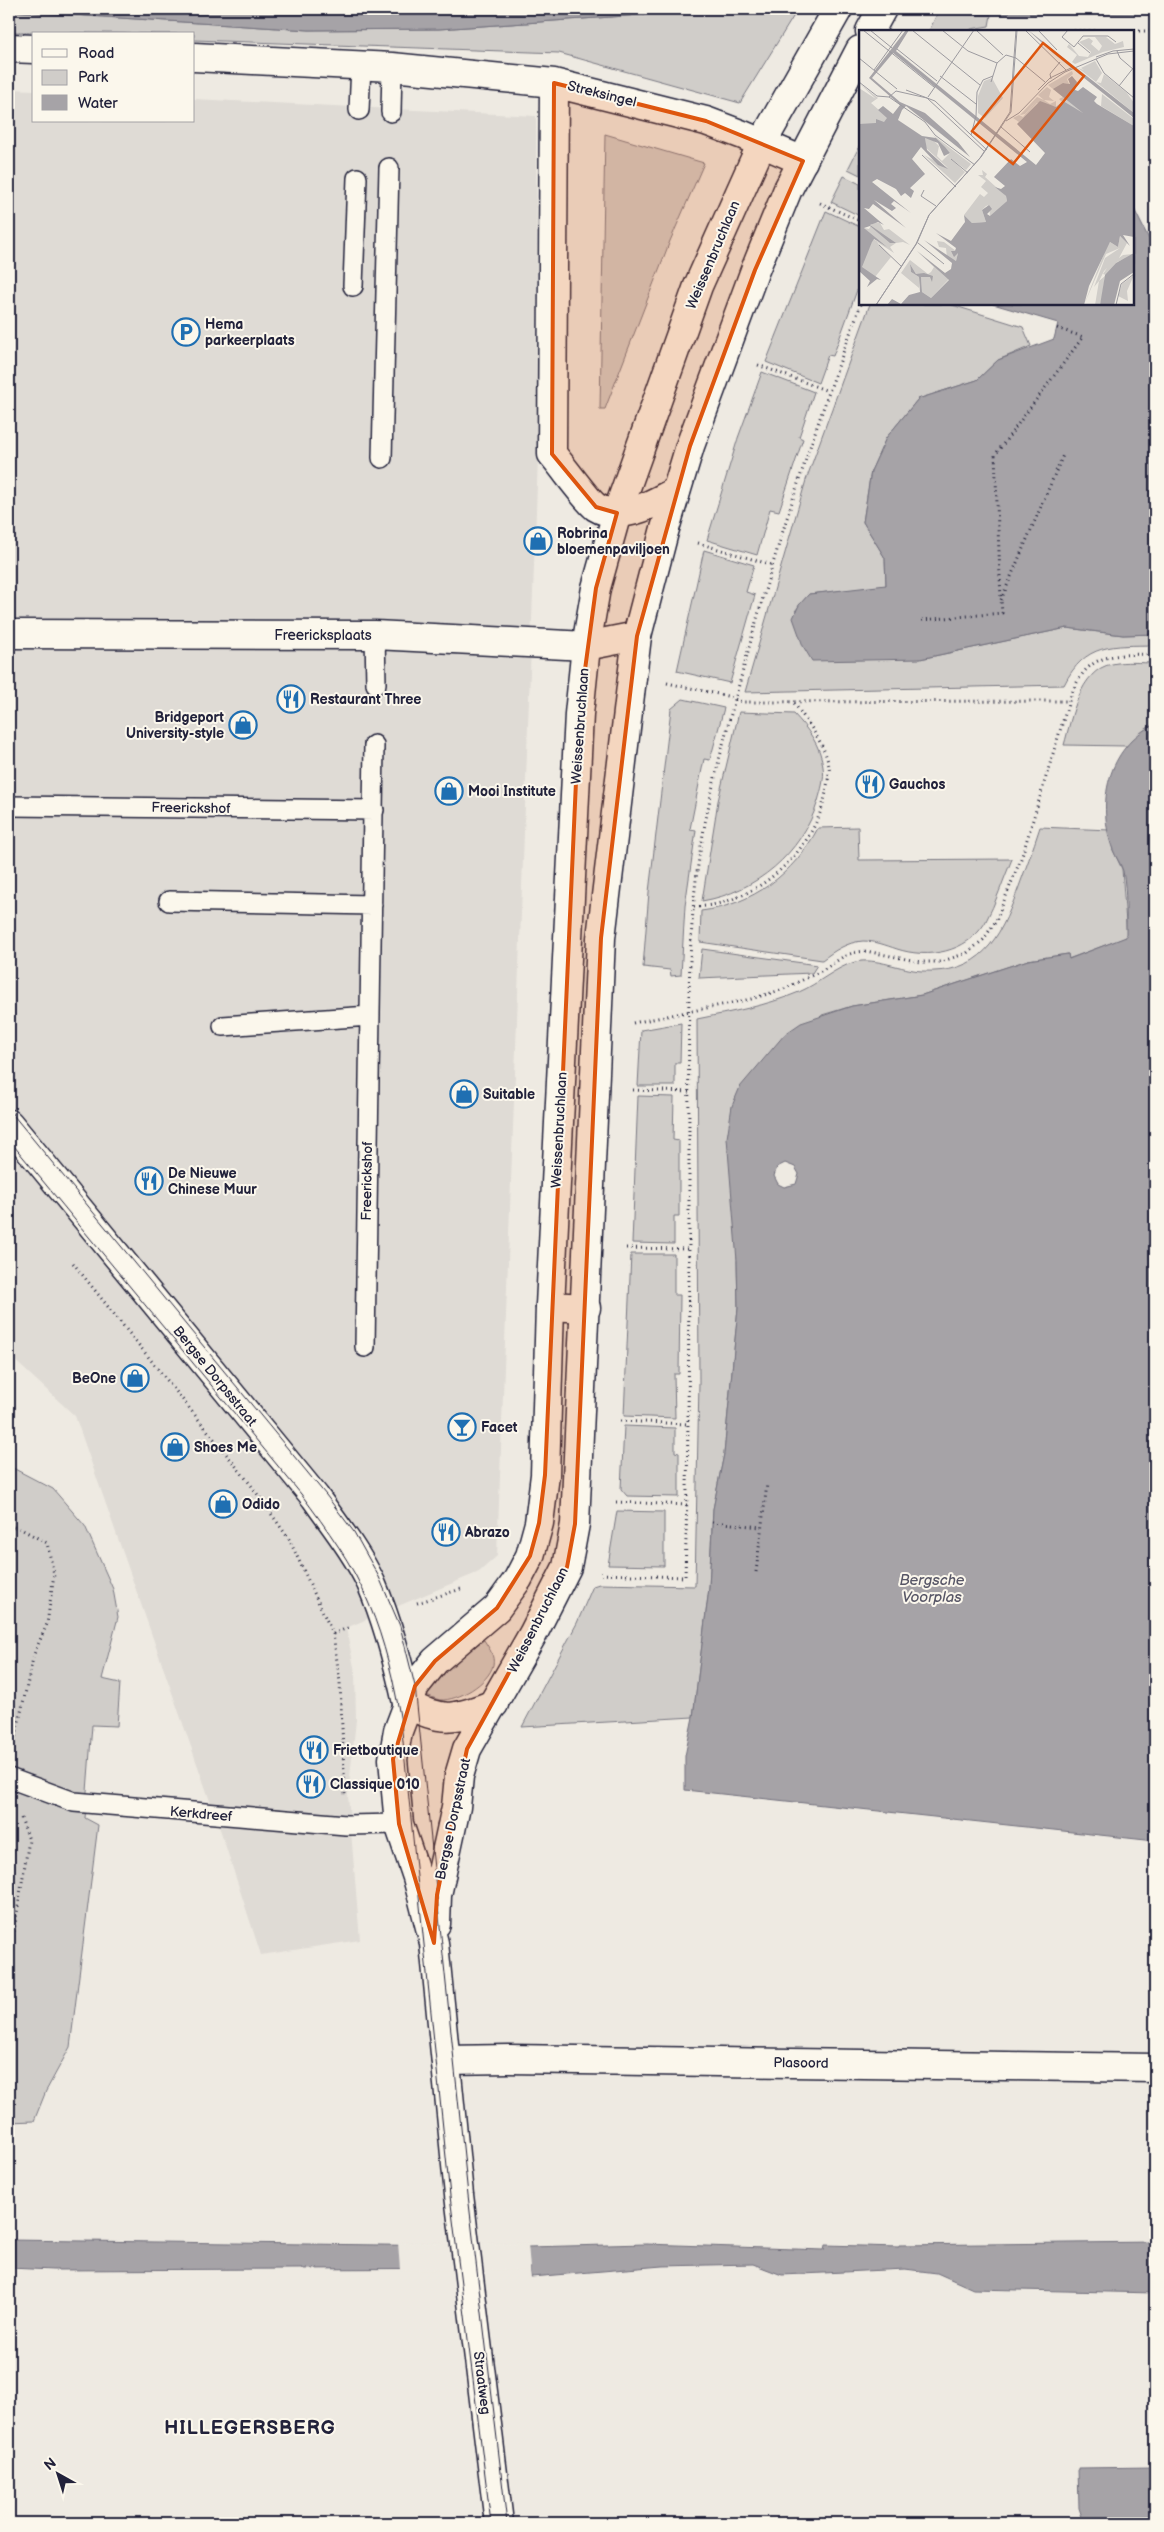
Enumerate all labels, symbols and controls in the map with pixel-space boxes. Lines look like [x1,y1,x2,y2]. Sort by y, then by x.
inset map [859,30,1134,305]
legend [32,32,195,122]
text: Road [78,44,114,63]
text: Park [78,68,109,87]
street label: Streksingel [566,77,638,111]
text: Water [78,94,118,113]
street label: Weissenbruchlaan [682,198,744,312]
place label: Hema parkeerplaats [205,316,295,349]
parking icon: Hema parkeerplaats [171,317,201,347]
place label: Robrina bloemenpaviljoen [557,525,670,558]
shop icon: Robrina bloemenpaviljoen [523,526,553,556]
street label: Freericksplaats [274,627,372,644]
street label: Weissenbruchlaan [567,667,593,785]
restaurant icon: Restaurant Three [276,684,306,714]
place label: Restaurant Three [310,691,421,708]
place label: Bridgeport University-style [126,709,224,742]
shop icon: Bridgeport University-style [228,710,258,740]
restaurant icon: Gauchos [855,769,885,799]
shop icon: Mooi Institute [434,776,464,806]
place label: Gauchos [889,776,945,793]
place label: Mooi Institute [468,783,556,800]
street label: Freerickshof [151,799,231,817]
street label: Weissenbruchlaan [547,1071,571,1189]
shop icon: Suitable [449,1079,479,1109]
place label: Suitable [483,1086,535,1103]
street label: Freerickshof [358,1141,376,1221]
place label: De Nieuwe Chinese Muur [168,1165,257,1198]
restaurant icon: De Nieuwe Chinese Muur [134,1166,164,1196]
street label: Bergse Dorpsstraat [169,1322,261,1430]
shop icon: BeOne [120,1363,150,1393]
place label: BeOne [72,1370,116,1387]
bar icon: Facet [447,1412,477,1442]
place label: Facet [481,1419,518,1436]
shop icon: Shoes Me [160,1432,190,1462]
place label: Shoes Me [194,1439,257,1456]
shop icon: Odido [208,1489,238,1519]
place label: Odido [242,1496,280,1513]
restaurant icon: Abrazo [431,1517,461,1547]
place label: Abrazo [464,1524,510,1541]
street label: Weissenbruchlaan [504,1564,572,1676]
water label: Bergsche Voorplas [899,1571,965,1607]
restaurant icon: Frietboutique [299,1735,329,1765]
place label: Frietboutique [333,1742,418,1759]
street label: Bergse Dorpsstraat [432,1756,474,1881]
restaurant icon: Classique 010 [296,1769,326,1799]
place label: Classique 010 [330,1776,420,1793]
street label: Kerkdreef [169,1803,234,1825]
street label: Plasoord [773,2054,829,2072]
street label: Straatweg [470,2351,494,2415]
district label: HILLEGERSBERG [164,2417,336,2440]
north arrow [32,2450,82,2500]
text: N [41,2454,60,2474]

